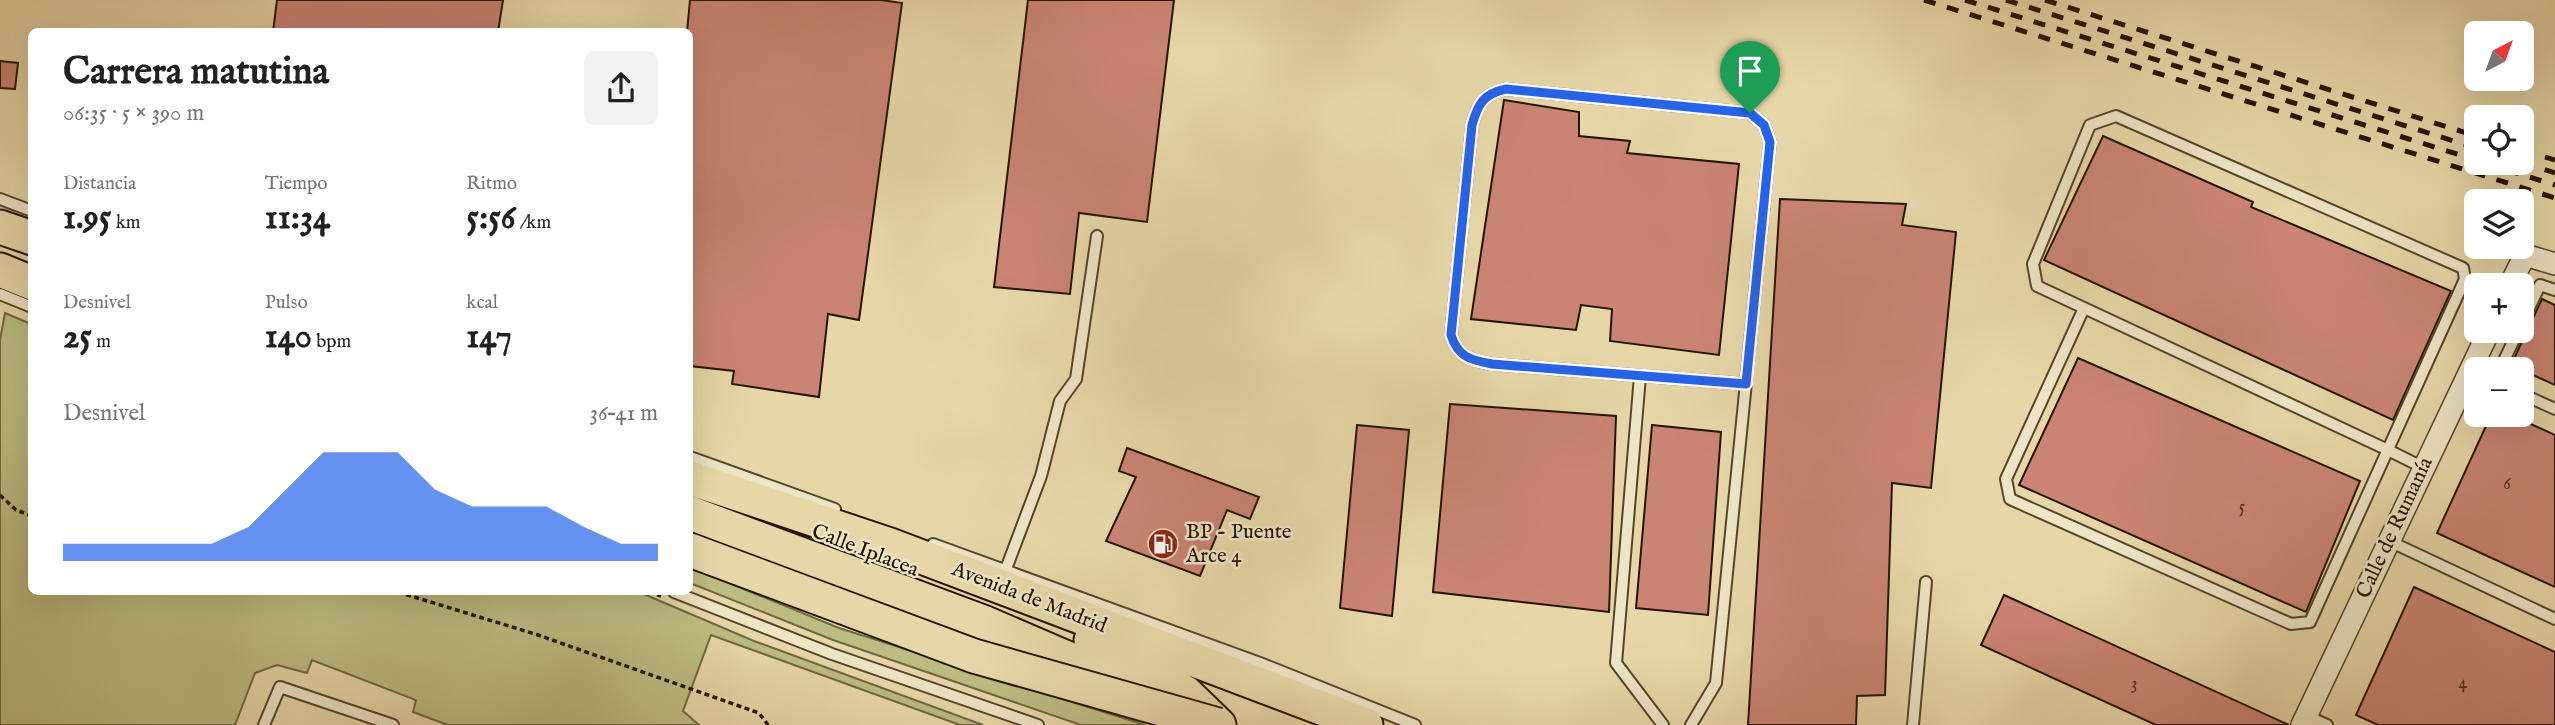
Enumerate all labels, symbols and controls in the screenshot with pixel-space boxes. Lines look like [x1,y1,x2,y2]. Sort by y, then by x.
north arrow [2464,21,2534,91]
map controls [2464,21,2534,427]
pin [1720,41,1780,113]
text: Carrera matutina [63,49,329,97]
button: share [584,51,658,125]
icon: arrive [1731,52,1769,90]
text: 06:35 · 5 × 390 m [63,99,204,128]
button: locate [2464,105,2534,175]
text: Distancia [63,172,136,196]
text: Tiempo [265,172,327,196]
text: Ritmo [466,172,517,196]
button: layers [2464,189,2534,259]
text: 1.95 [63,196,112,241]
text: 11:34 [265,196,330,241]
text: 5:56 [466,196,516,241]
text: km [112,211,141,235]
text: /km [516,211,551,235]
button: + [2464,273,2534,343]
text: Desnivel [63,291,131,315]
text: Pulso [265,291,308,315]
text: kcal [466,291,498,315]
text: 25 [63,315,92,360]
text: 140 [265,315,312,360]
text: 147 [466,315,512,360]
text: m [92,330,111,354]
text: bpm [312,330,351,354]
button: − [2464,357,2534,427]
text: Desnivel [63,399,145,428]
text: 36–41 m [589,399,658,428]
street label: Calle de Rumanía [2350,452,2440,603]
house number: 6 [2503,473,2511,496]
house number: 5 [2239,496,2246,519]
street label: Calle Iplacea [808,518,923,584]
place label: BP - Puente Arce 4 [1185,519,1292,570]
fuel station icon: BP - Puente Arce 4 [1146,527,1180,561]
street label: Avenida de Madrid [947,556,1111,640]
house number: 4 [2459,672,2468,695]
house number: 3 [2131,673,2137,696]

